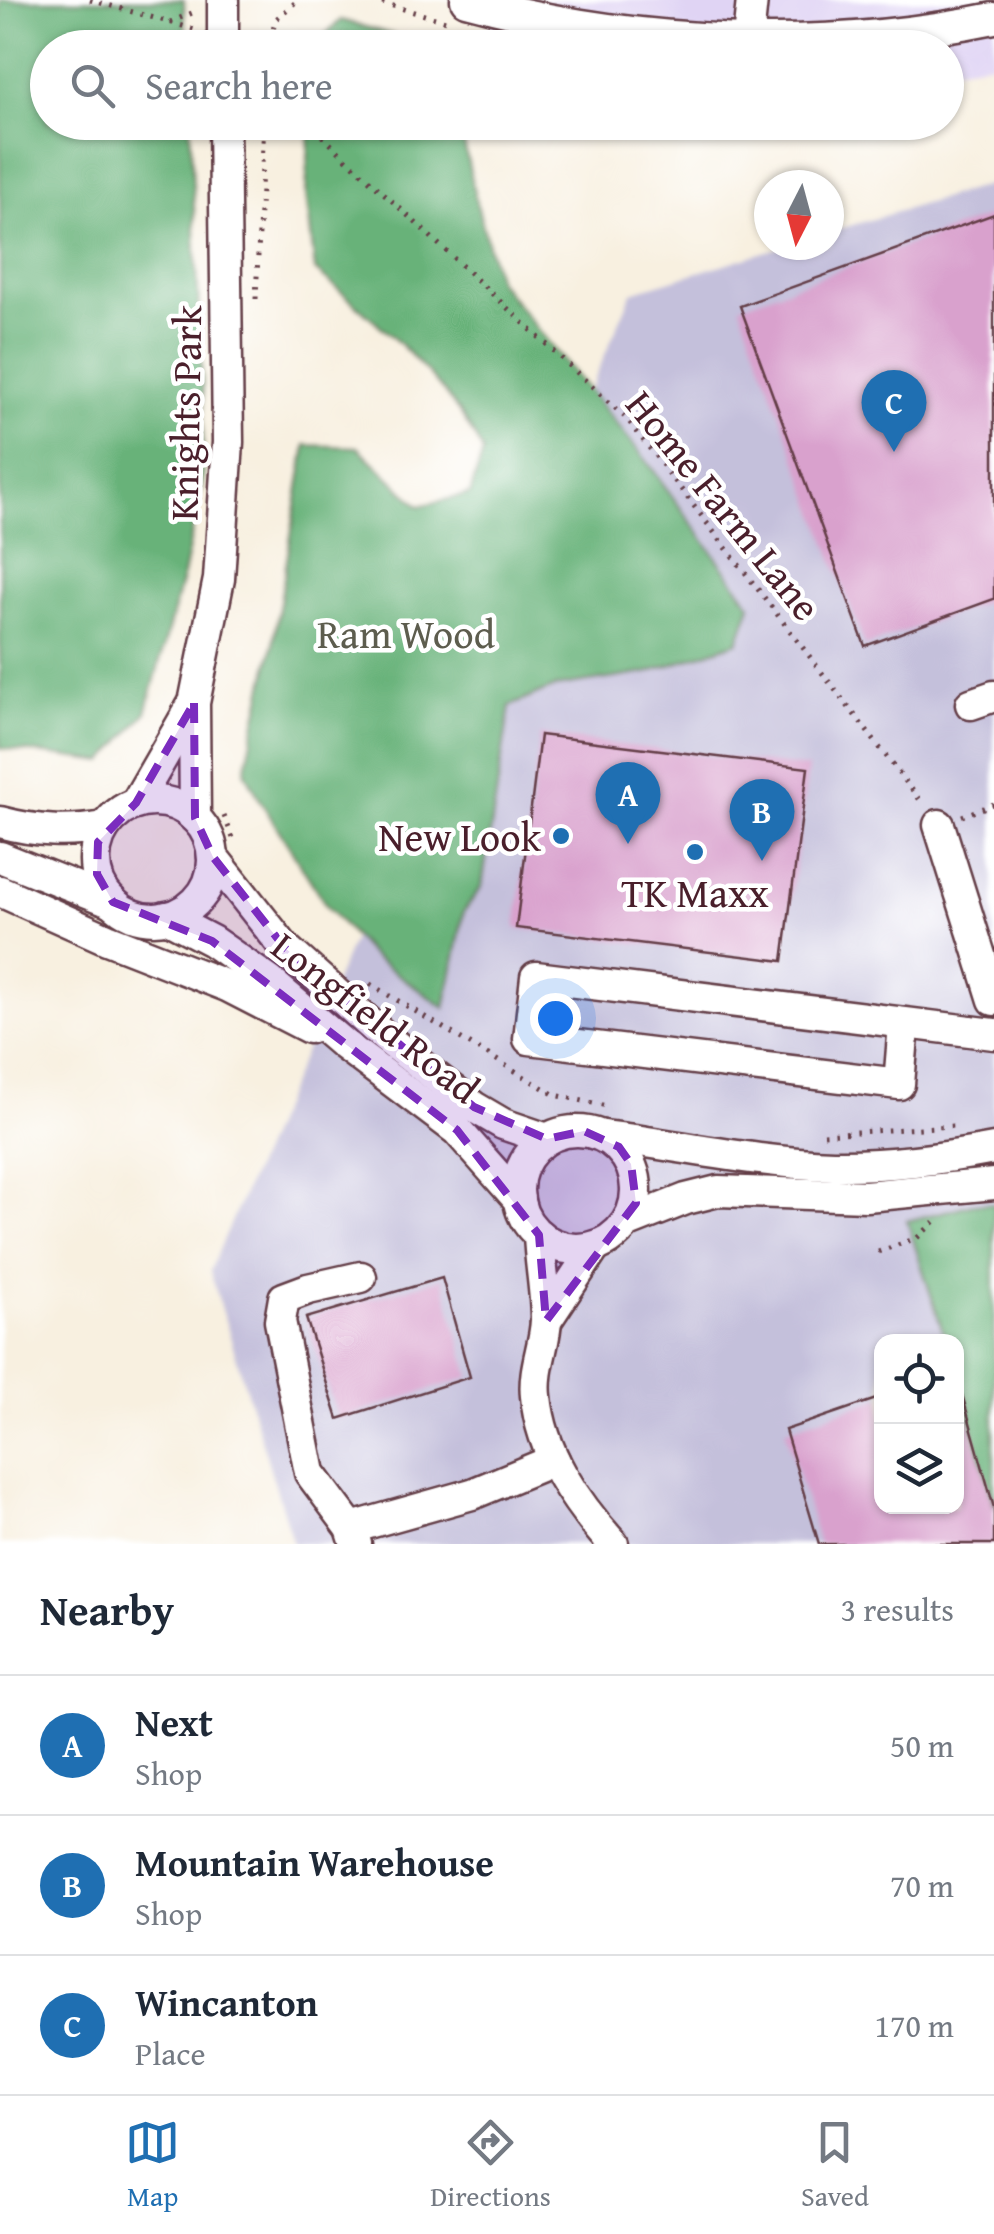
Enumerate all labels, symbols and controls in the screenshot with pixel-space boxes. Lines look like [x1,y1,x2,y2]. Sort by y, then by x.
search box [30,30,964,140]
text: Search here [145,57,333,113]
icon: search [65,58,120,113]
north arrow [754,170,844,260]
street label: Knights Park [154,304,216,521]
pin: C [862,370,926,452]
street label: Home Farm Lane [612,377,836,633]
park label: Ram Wood [317,604,496,663]
pin: A [596,762,660,844]
pin: B [730,778,794,861]
place label: New Look [378,807,542,866]
marker: New Look [550,825,572,847]
marker: TK Maxx [684,841,706,863]
place label: TK Maxx [621,863,769,922]
street label: Longfield Road [259,917,493,1118]
your location [530,993,581,1044]
map controls [874,1334,964,1514]
button: locate [874,1334,964,1424]
button: layers [874,1424,964,1514]
text: Nearby [40,1579,174,1640]
text: 3 results [841,1586,954,1633]
text: Next [135,1694,213,1750]
text: A [62,1722,83,1769]
text: 50 m [890,1722,954,1769]
text: Shop [135,1750,202,1797]
text: Mountain Warehouse [135,1834,494,1890]
text: B [63,1862,82,1909]
text: 70 m [890,1862,954,1909]
text: Shop [135,1890,202,1937]
text: Wincanton [135,1974,318,2030]
text: C [63,2002,82,2049]
text: 170 m [875,2002,954,2049]
text: Place [135,2030,206,2077]
tab: Map [125,2115,180,2216]
tab: Directions [430,2115,551,2216]
tab: Saved [801,2115,869,2216]

